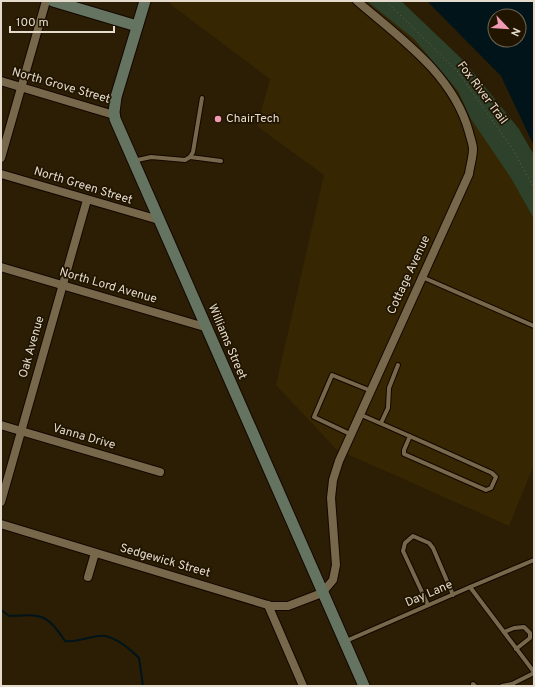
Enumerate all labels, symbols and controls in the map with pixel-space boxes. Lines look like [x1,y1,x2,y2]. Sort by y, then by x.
scale bar [10,8,114,34]
north arrow [487,8,527,48]
text: 100 m [16,15,49,31]
text: N [507,25,523,38]
street label: Fox River Trail [453,58,511,128]
street label: North Grove Street [10,64,112,108]
place label: ChairTech [226,111,280,127]
marker: ChairTech [213,114,223,124]
street label: North Green Street [32,163,134,209]
street label: Cottage Avenue [384,233,434,317]
street label: North Lord Avenue [57,264,159,308]
street label: Williams Street [204,302,250,382]
street label: Oak Avenue [16,314,48,380]
street label: Vanna Drive [51,420,117,454]
street label: Sedgewick Street [118,540,212,582]
street label: Day Lane [403,577,455,611]

